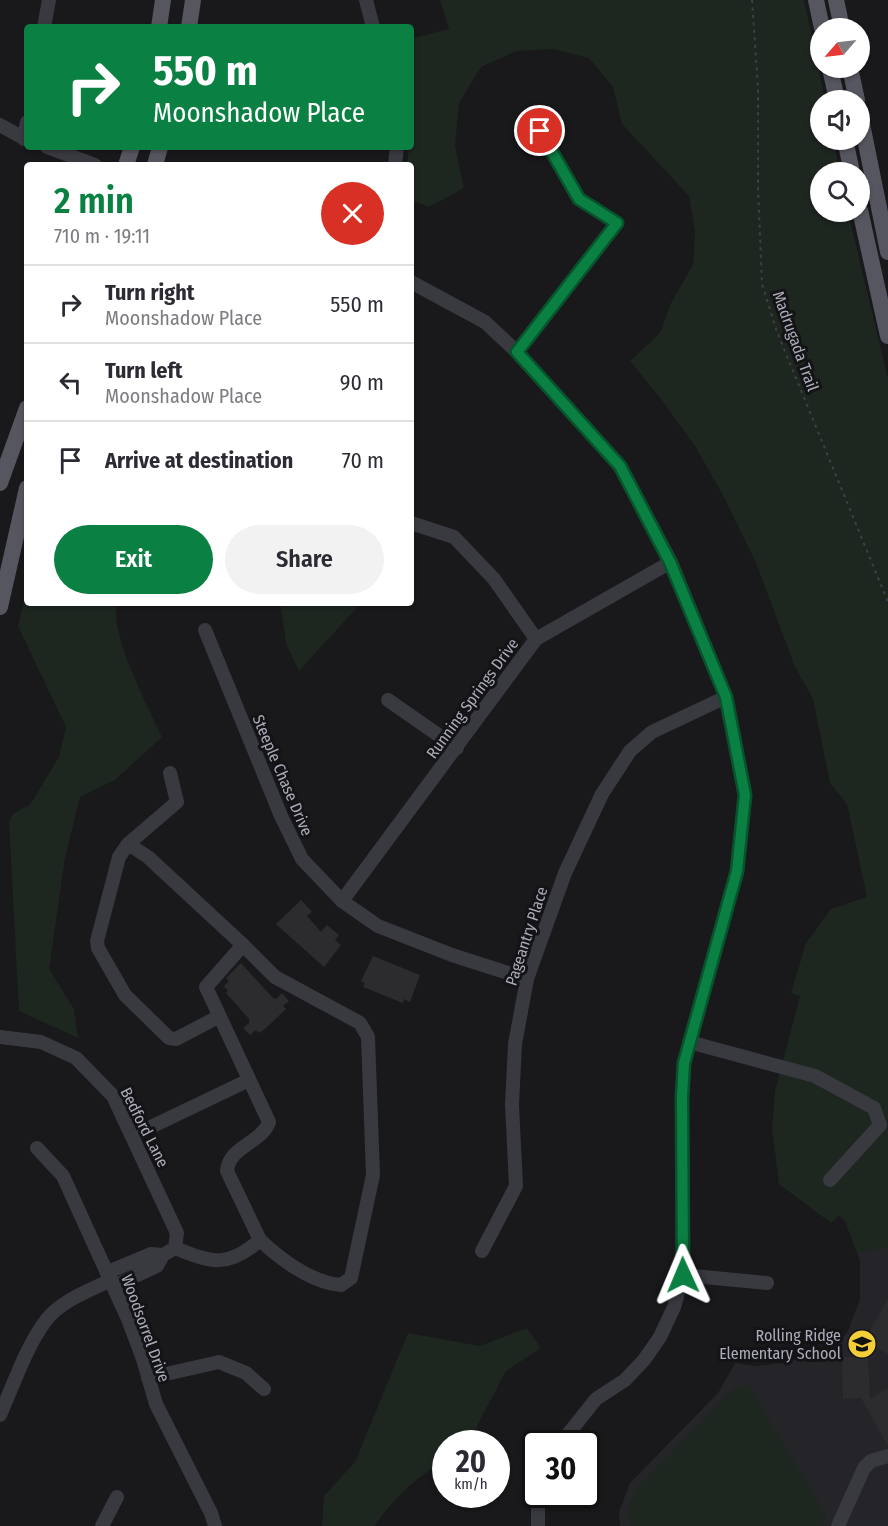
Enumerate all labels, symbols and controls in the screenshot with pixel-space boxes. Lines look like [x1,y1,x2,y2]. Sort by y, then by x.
north arrow [810,18,870,78]
map controls [810,18,870,222]
text: 550 m [153,46,258,96]
icon: right [54,48,132,126]
button: sound [810,90,870,150]
text: Moonshadow Place [153,97,365,129]
pin [514,105,565,156]
icon: arrive [523,114,556,147]
button: search [810,162,870,222]
text: 2 min [54,179,134,223]
button: close [321,182,384,245]
text: 710 m · 19:11 [54,224,150,248]
text: Turn right [105,279,194,306]
icon: right [54,288,87,321]
street label: Madrugada Trail [769,289,822,394]
text: 550 m [330,291,384,318]
text: Moonshadow Place [105,306,262,330]
text: Turn left [105,357,183,384]
icon: left [54,366,87,399]
text: 90 m [340,369,384,396]
text: Moonshadow Place [105,384,262,408]
icon: arrive [54,444,87,477]
text: Arrive at destination [105,447,293,474]
text: 70 m [342,447,384,474]
button: Exit [54,525,213,594]
button: Share [225,525,384,594]
street label: Running Springs Drive [422,634,522,762]
street label: Steeple Chase Drive [248,712,317,839]
street label: Pageantry Place [502,884,551,988]
street label: Bedford Lane [116,1084,173,1170]
position arrow [651,1243,715,1307]
street label: Woodsorrel Drive [117,1272,174,1385]
place label: Rolling Ridge Elementary School [719,1326,841,1363]
school or university icon: Rolling Ridge Elementary School [846,1328,878,1360]
speed limit sign: 30 [522,1430,600,1508]
text: 20 [456,1444,486,1480]
text: km/h [454,1475,488,1493]

